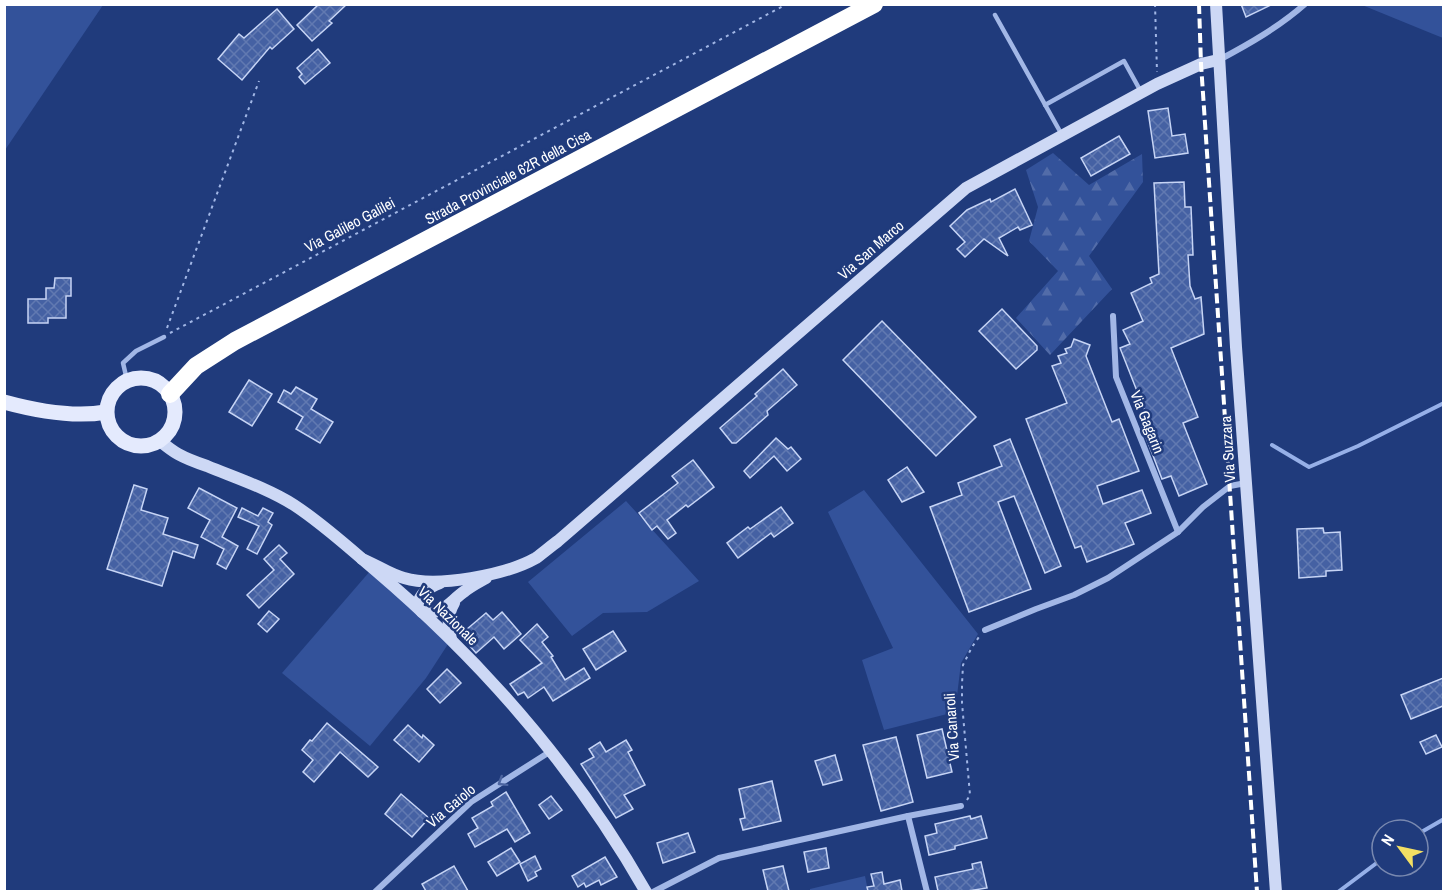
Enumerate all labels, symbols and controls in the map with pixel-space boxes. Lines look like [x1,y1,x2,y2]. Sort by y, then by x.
street label: Strada Provinciale 62R della Cisa [421,124,595,229]
street label: Via Galileo Galilei [301,192,399,257]
street label: Via San Marco [833,215,908,284]
street label: Via Gagarin [1125,387,1170,456]
street label: Via Suzzara [1215,415,1240,483]
street label: Via Nazionale [413,581,483,650]
street label: Via Canaroli [939,692,964,762]
one-way arrow [498,775,509,786]
street label: Via Gaiolo [422,779,480,832]
north arrow [1370,818,1430,878]
text: N [1376,830,1399,850]

